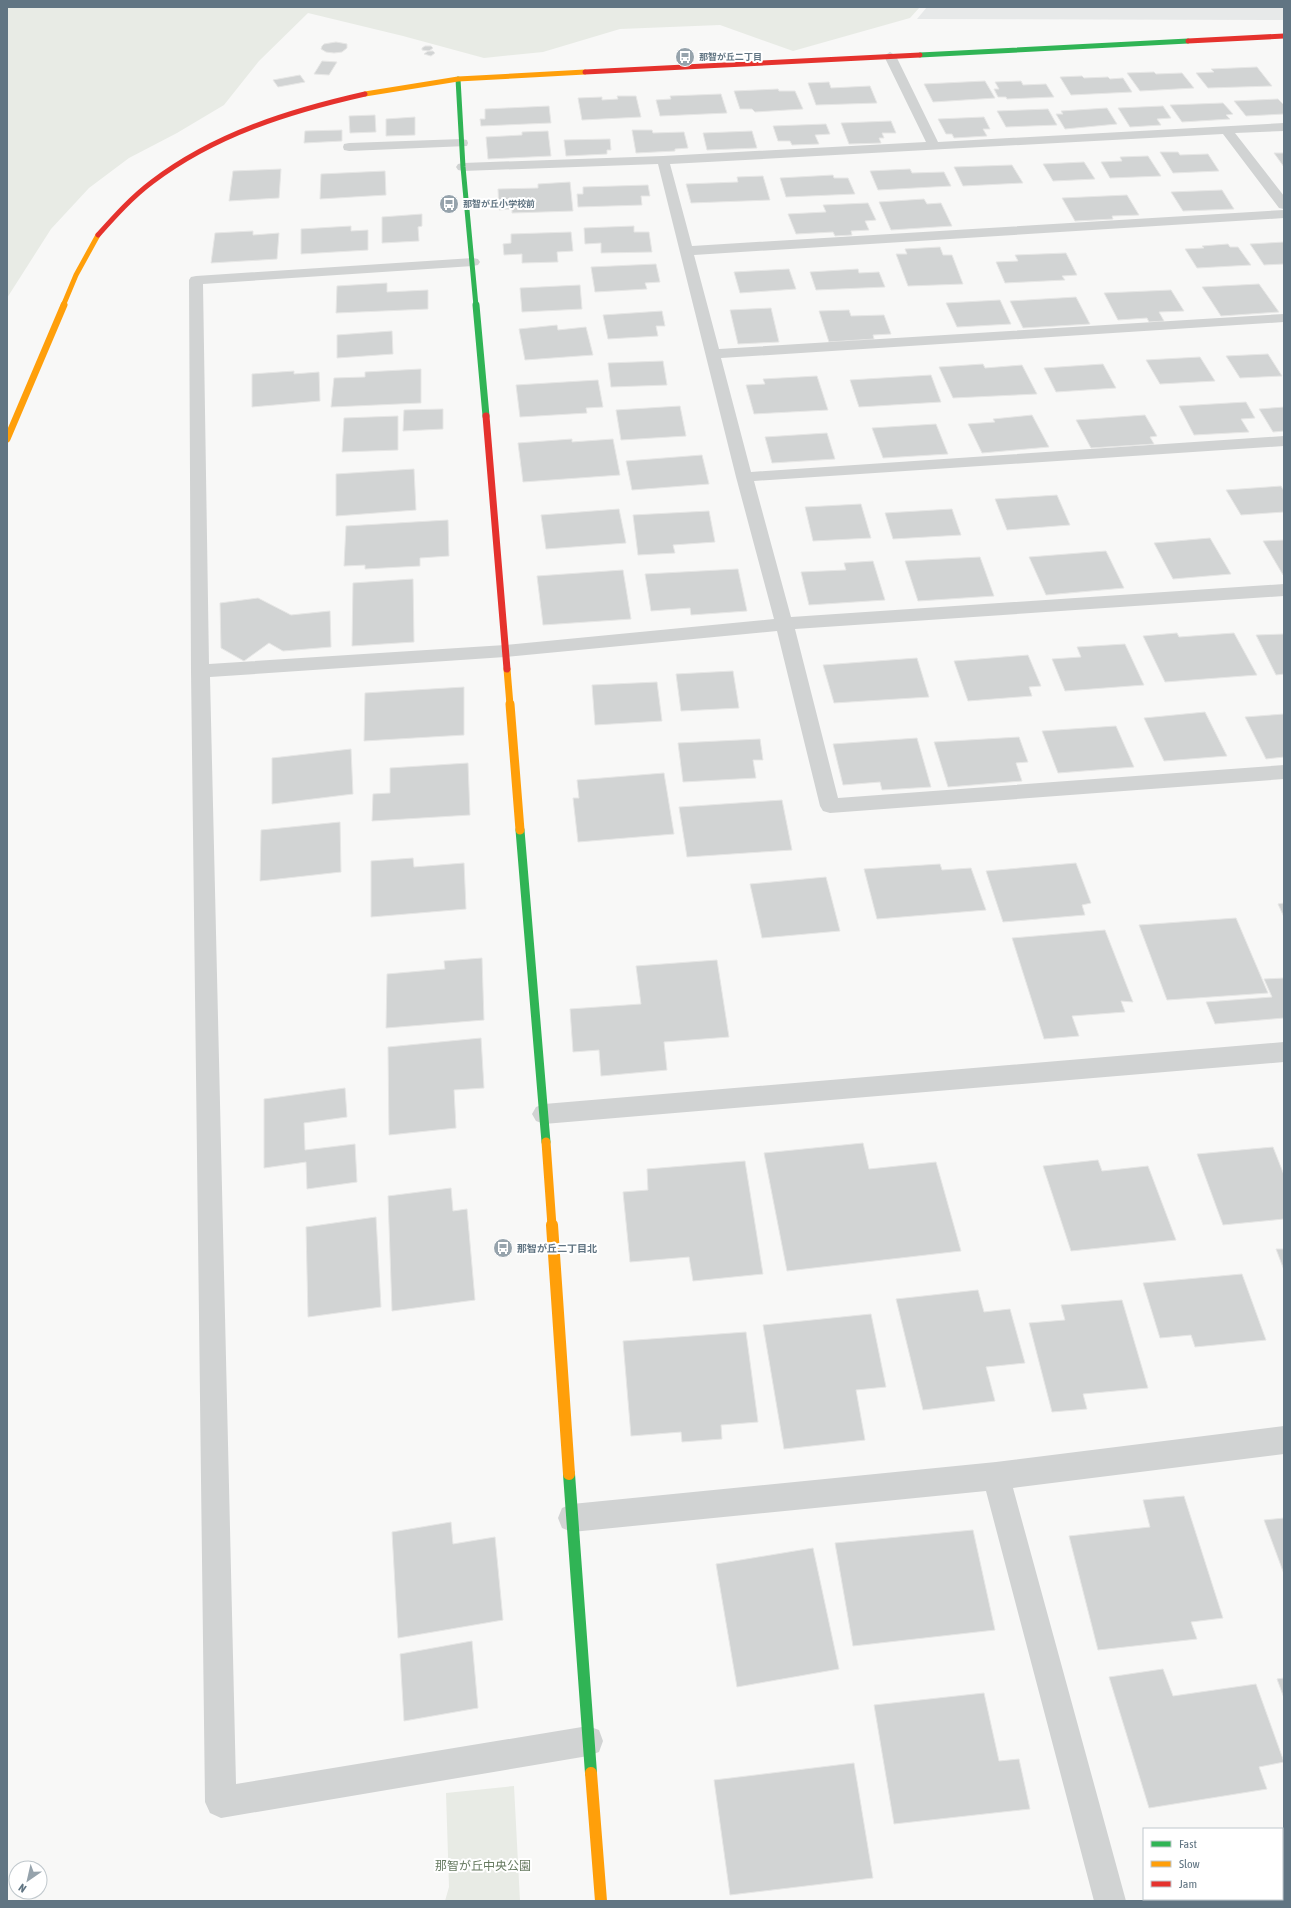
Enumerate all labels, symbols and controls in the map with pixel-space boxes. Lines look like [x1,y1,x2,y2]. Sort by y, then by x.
bus stop icon: 那智が丘二丁目 [674,46,696,68]
place label: 那智が丘二丁目 [699,52,762,62]
bus stop icon: 那智が丘小学校前 [438,193,460,215]
place label: 那智が丘小学校前 [463,199,535,209]
bus stop icon: 那智が丘二丁目北 [492,1237,514,1259]
place label: 那智が丘二丁目北 [517,1243,597,1254]
legend [1143,1828,1283,1900]
text: Fast [1179,1837,1197,1851]
text: Slow [1179,1857,1200,1871]
park label: 那智が丘中央公園 [435,1859,531,1873]
north arrow [8,1860,48,1900]
text: Jam [1179,1877,1197,1891]
text: N [16,1881,28,1895]

